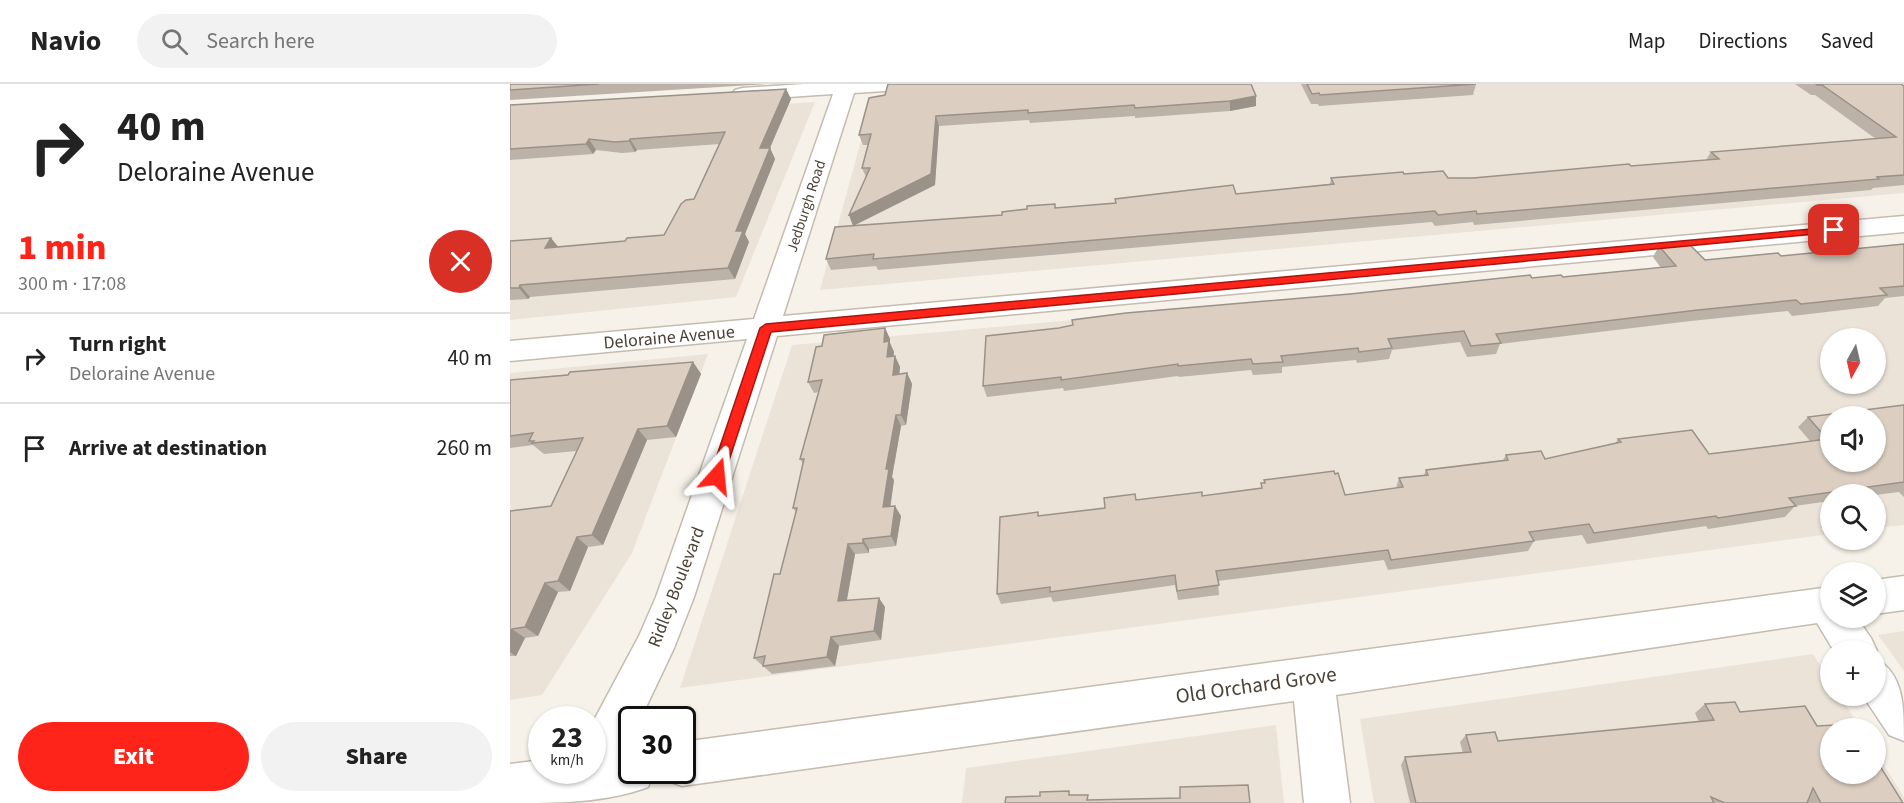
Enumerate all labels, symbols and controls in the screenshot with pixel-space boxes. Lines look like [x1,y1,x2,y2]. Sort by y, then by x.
search box [137,14,557,68]
text: Navio [30,21,101,61]
icon: search [158,25,191,58]
text: Search here [206,25,315,57]
text: Map [1628,26,1666,56]
text: Directions [1699,26,1787,56]
text: Saved [1820,26,1874,56]
text: 40 m [117,97,206,157]
icon: right [18,108,96,186]
text: Deloraine Avenue [117,153,314,192]
street label: Jedburgh Road [782,158,831,255]
pin [1808,204,1859,255]
icon: arrive [1817,213,1850,246]
text: 1 min [18,222,106,273]
button: close [429,230,492,293]
text: 300 m · 17:08 [18,270,126,298]
street label: Deloraine Avenue [602,319,736,356]
text: Turn right [69,328,166,360]
north arrow [1820,328,1886,394]
map controls [1820,328,1886,784]
icon: right [18,342,51,375]
text: 40 m [447,342,492,374]
text: Deloraine Avenue [69,360,215,388]
button: sound [1820,406,1886,472]
icon: arrive [18,432,51,465]
text: Arrive at destination [69,432,267,464]
text: 260 m [437,432,492,464]
position arrow [685,444,749,508]
button: search [1820,484,1886,550]
street label: Ridley Boulevard [642,523,711,651]
button: layers [1820,562,1886,628]
button: + [1820,640,1886,706]
street label: Old Orchard Grove [1174,659,1338,711]
speed limit sign: 30 [618,706,696,784]
text: 23 [551,716,583,759]
button: − [1820,718,1886,784]
button: Exit [18,722,249,791]
button: Share [261,722,492,791]
text: km/h [550,750,584,771]

